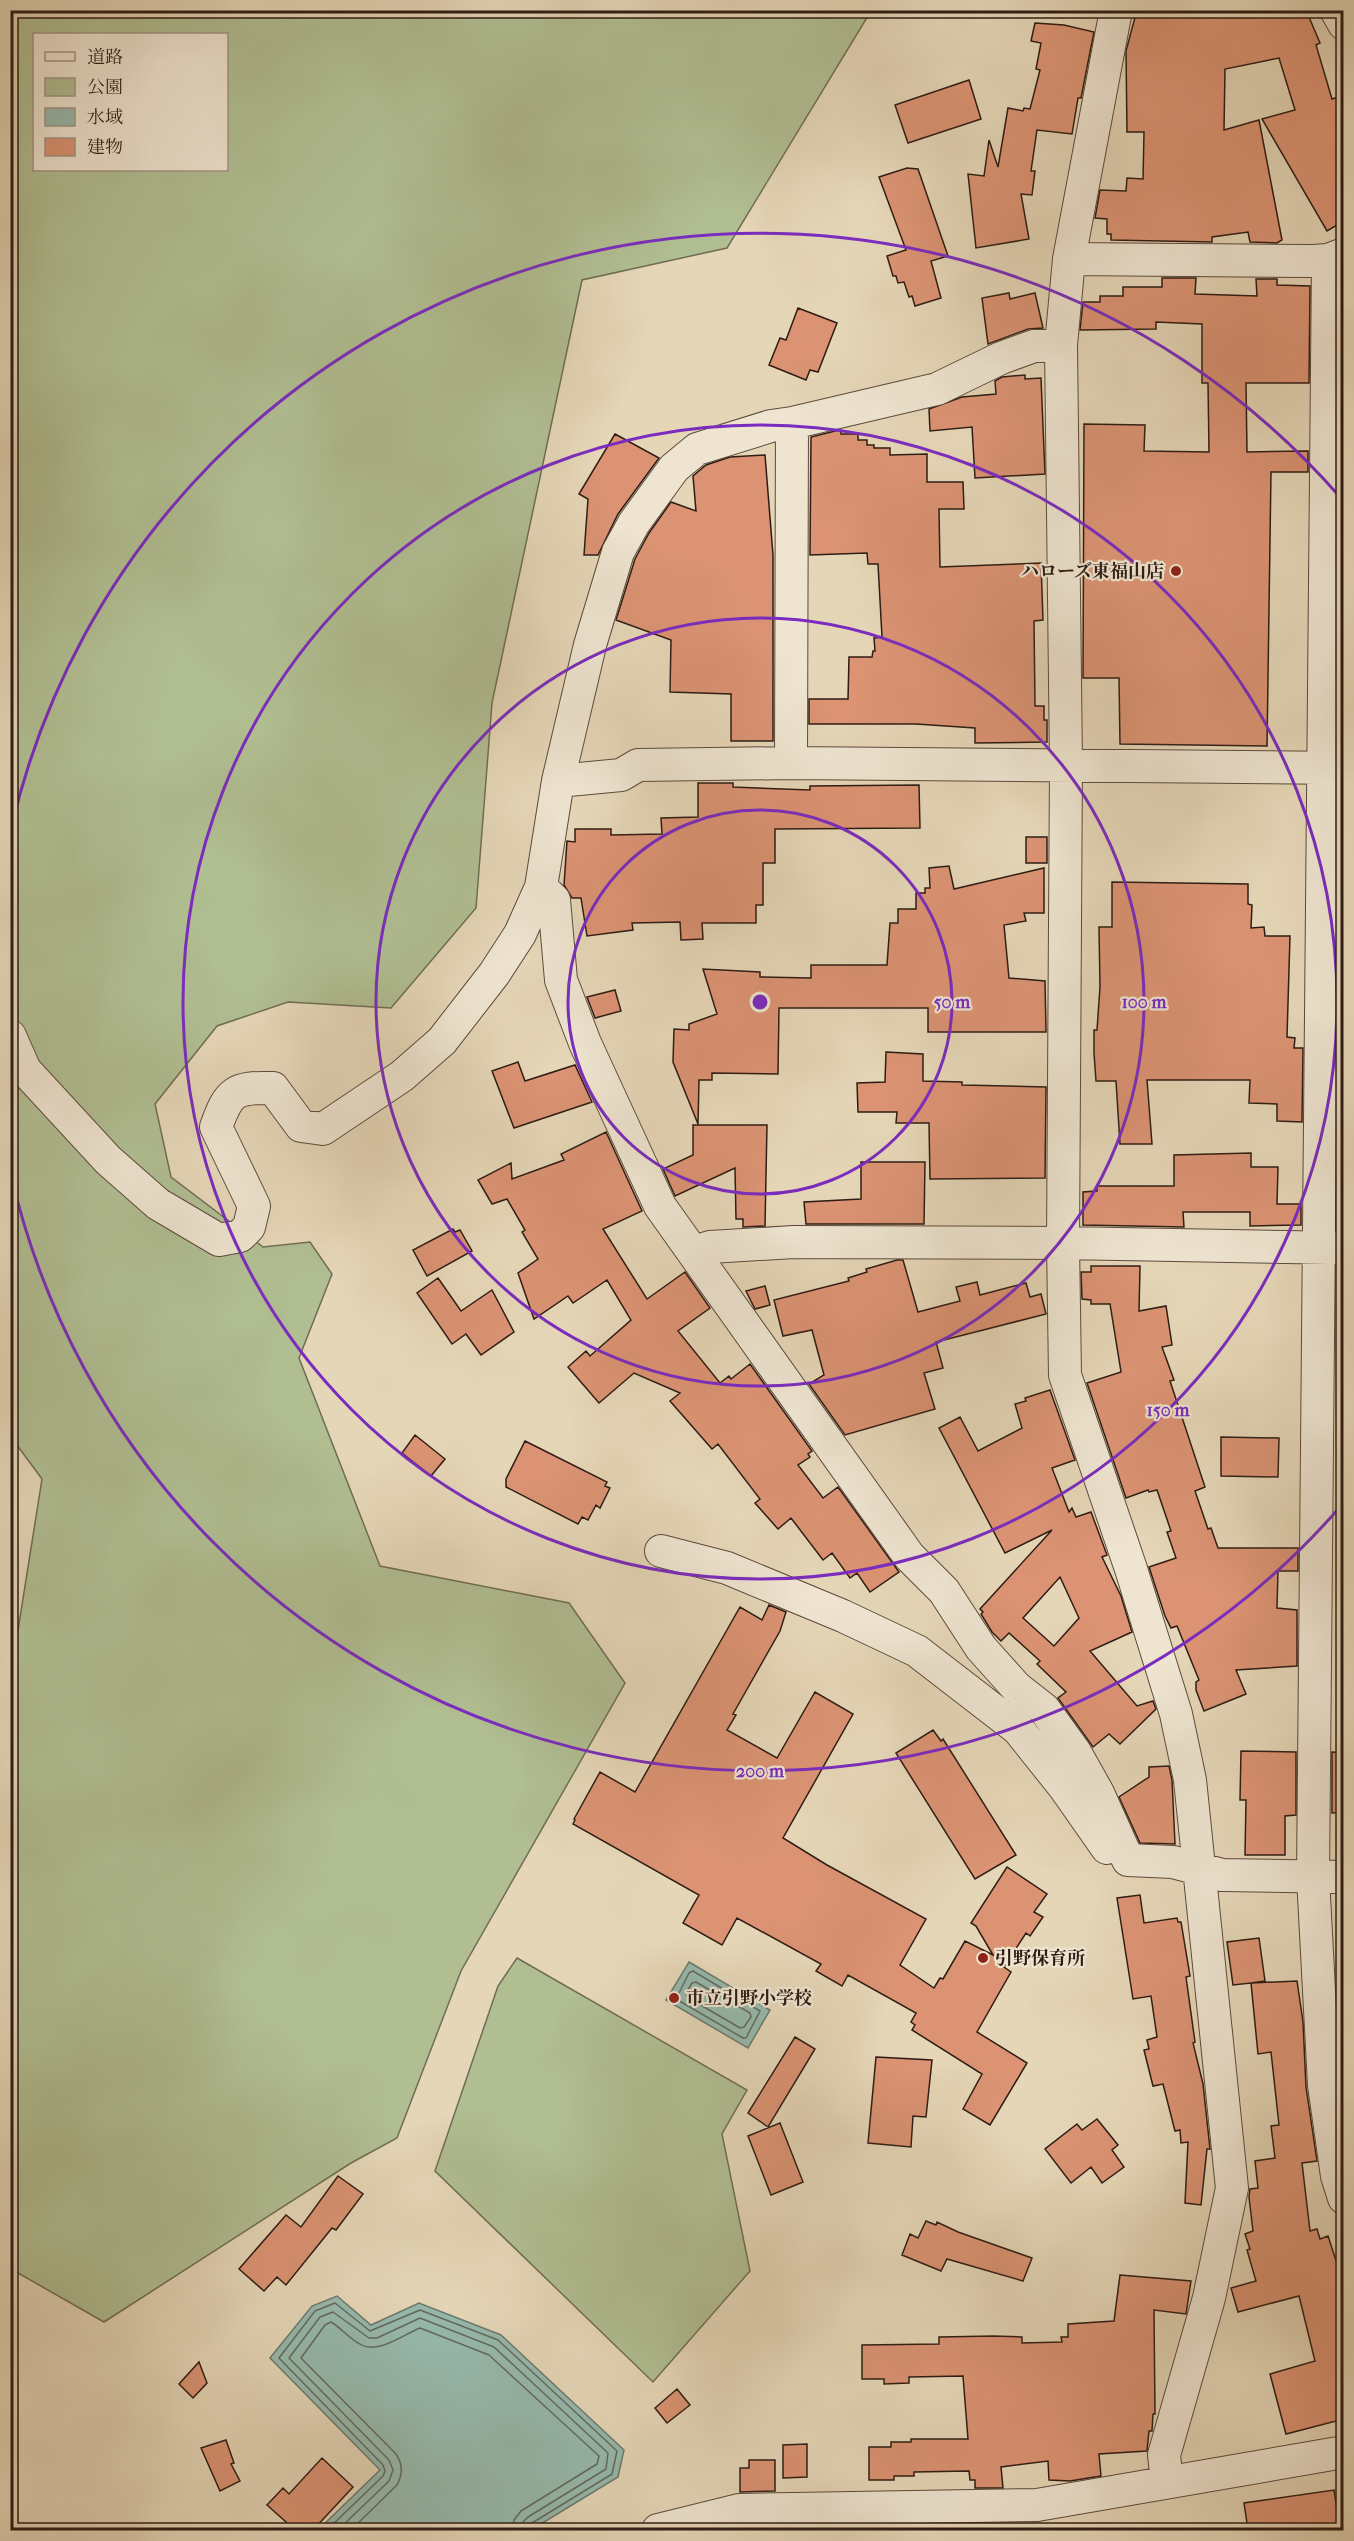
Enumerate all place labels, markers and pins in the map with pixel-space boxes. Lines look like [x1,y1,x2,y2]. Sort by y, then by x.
place label: ハローズ東福山店 [1021,561,1164,582]
marker: ハローズ東福山店 [1169,564,1183,578]
centre of rings [750,992,770,1012]
place label: 引野保育所 [995,1948,1085,1969]
marker: 引野保育所 [976,1951,990,1965]
place label: 市立引野小学校 [686,1988,812,2009]
marker: 市立引野小学校 [667,1991,681,2005]

